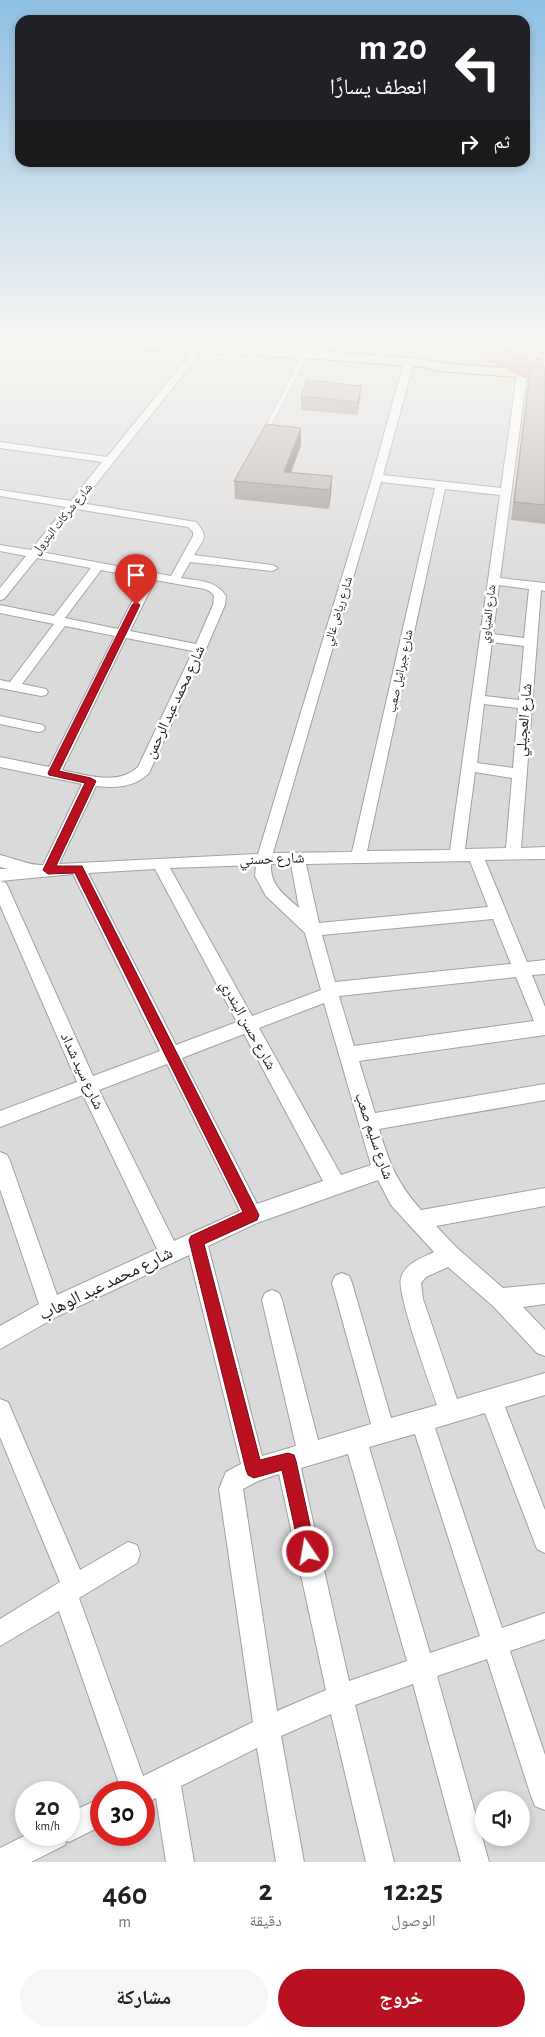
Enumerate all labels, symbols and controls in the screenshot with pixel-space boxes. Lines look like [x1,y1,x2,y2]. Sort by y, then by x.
text: 20 m [359,31,427,66]
icon: left [445,35,510,100]
text: انعطف يسارًا [330,76,427,98]
icon: right [455,130,483,158]
text: ثم [493,133,510,152]
street label: شارع شركات البترول [30,481,96,558]
pin [115,554,157,605]
icon: arrive [122,561,150,589]
street label: شارع رياض غالي [322,575,358,648]
street label: شارع المنياوي [478,584,502,645]
street label: شارع جبرائيل صعب [385,628,417,714]
street label: شارع محمد عبد الرحمن [142,643,210,762]
street label: شارع العجيلي [513,683,538,758]
street label: شارع حسني [239,850,305,871]
street label: شارع حسن البندري [214,978,279,1074]
street label: شارع سيد شداد [56,1030,106,1113]
street label: شارع سليم صعب [350,1091,396,1182]
street label: شارع محمد عبد الوهاب [36,1244,176,1325]
position arrow [281,1525,333,1577]
speed limit sign: 30 [90,1781,155,1846]
map controls [475,1791,530,1846]
button: sound [475,1791,530,1846]
text: 20 [35,1795,60,1820]
text: km/h [35,1820,60,1832]
text: 2 [259,1876,273,1906]
text: 12:25 [384,1876,443,1906]
text: 460 [102,1880,147,1910]
text: دقيقة [249,1913,282,1929]
text: الوصول [391,1913,436,1929]
text: m [118,1914,131,1930]
button: مشاركة [20,1969,268,2027]
button: خروج [278,1969,525,2027]

